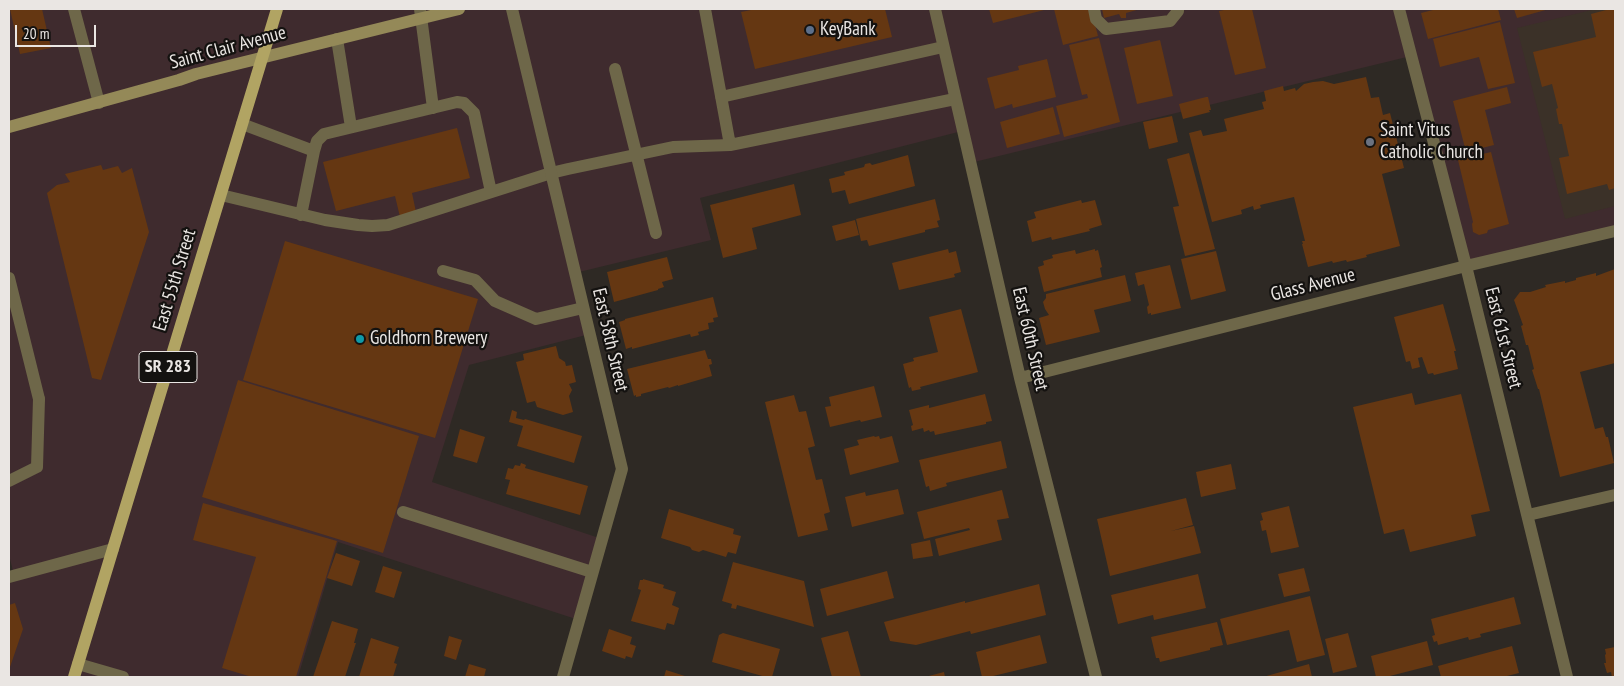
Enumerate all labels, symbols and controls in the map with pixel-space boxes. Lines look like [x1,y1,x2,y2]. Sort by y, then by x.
scale bar [18,15,99,47]
place label: KeyBank [820,19,876,41]
street label: Saint Clair Avenue [167,22,289,74]
text: 20 m [23,24,49,43]
marker: KeyBank [804,24,816,36]
place label: Saint Vitus Catholic Church [1380,120,1483,164]
marker: Saint Vitus Catholic Church [1364,136,1376,148]
street label: East 55th Street [149,226,201,334]
street label: Glass Avenue [1268,263,1358,307]
street label: East 60th Street [1007,285,1053,393]
street label: East 61st Street [1479,285,1527,391]
street label: East 58th Street [587,286,633,394]
place label: Goldhorn Brewery [370,328,487,350]
marker: Goldhorn Brewery [354,333,366,345]
road number: SR 283 [139,352,197,382]

